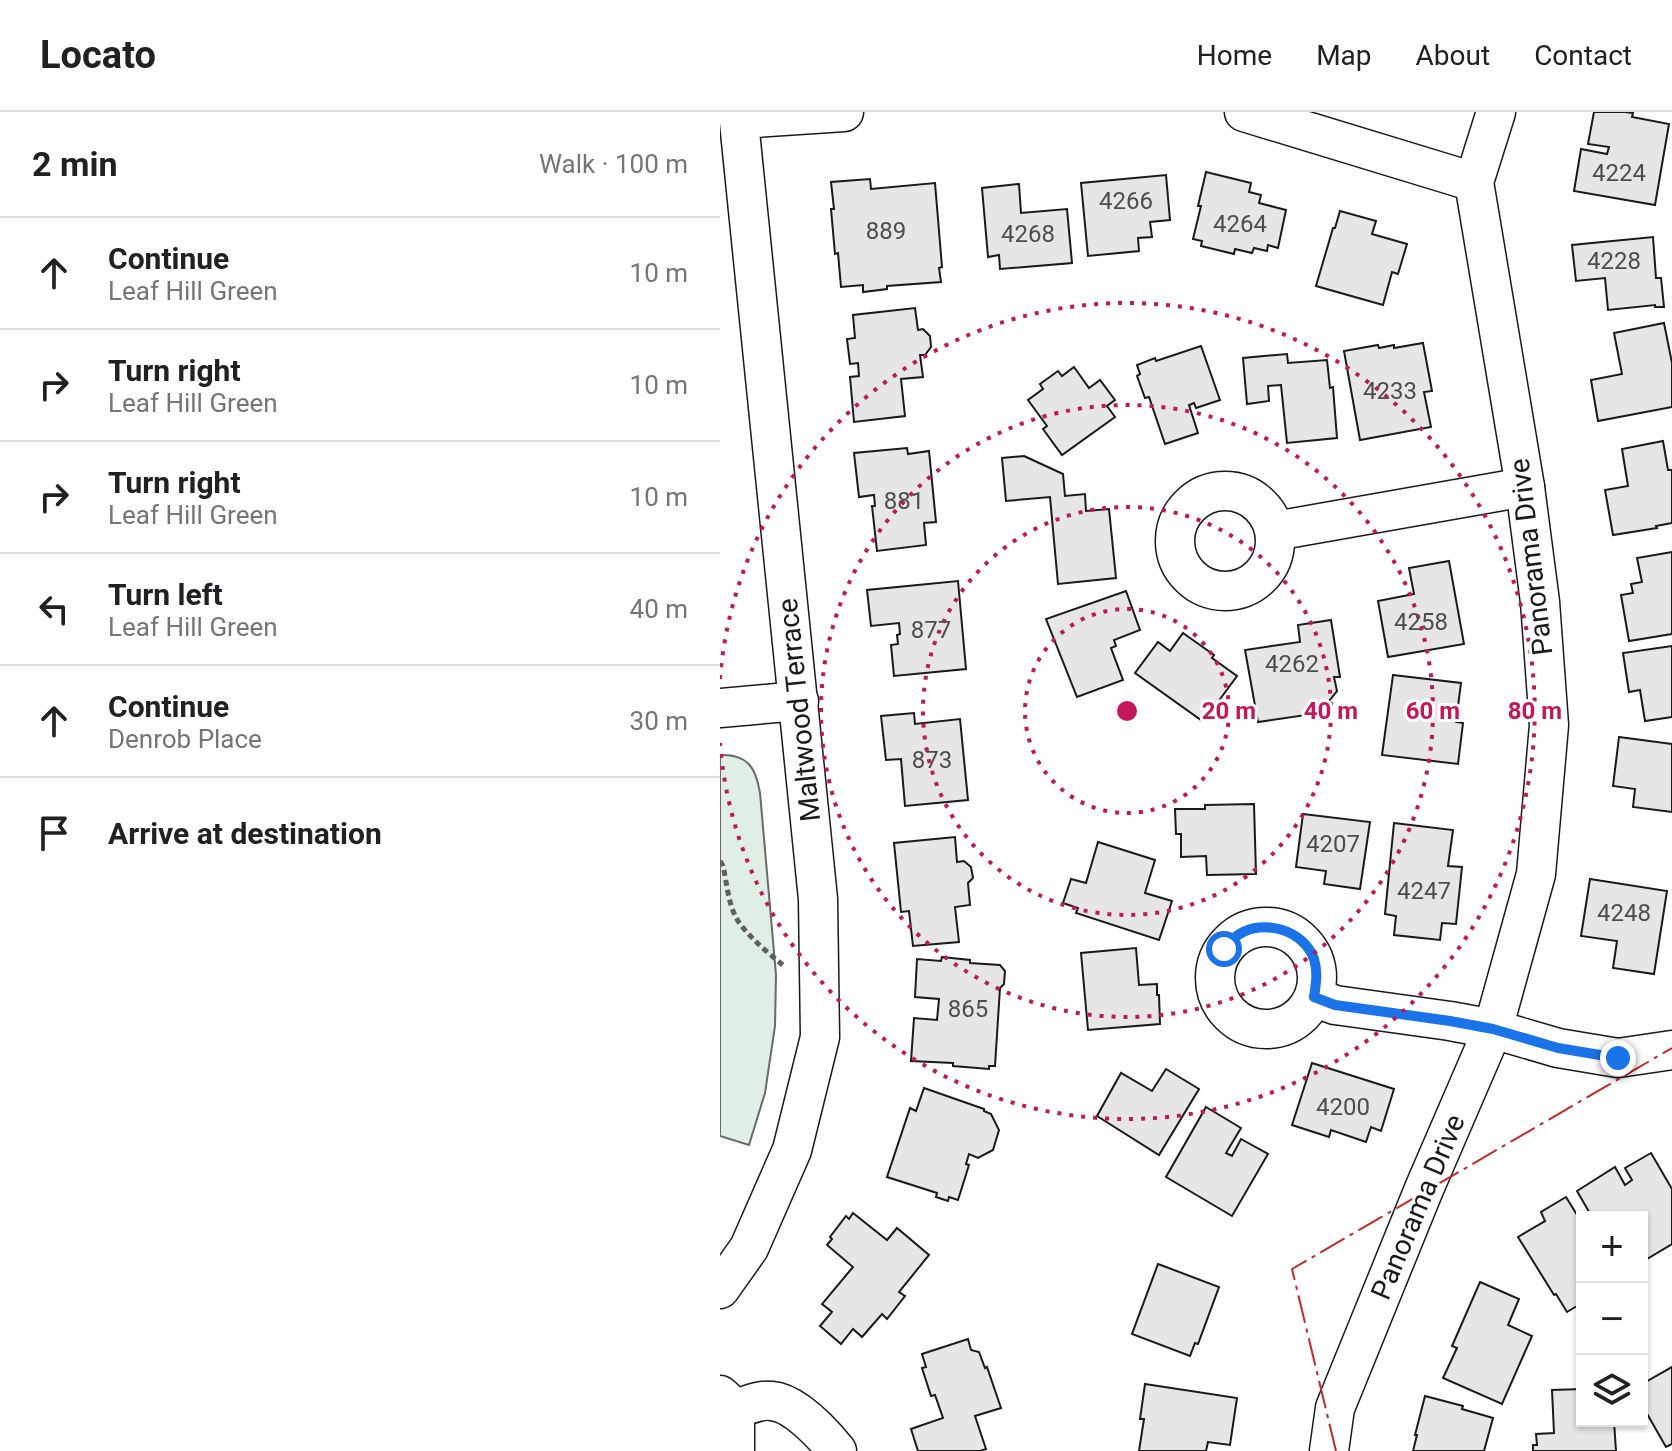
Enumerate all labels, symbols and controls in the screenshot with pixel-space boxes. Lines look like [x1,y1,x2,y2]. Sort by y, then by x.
text: Locato [40,33,156,77]
text: Home [1197,39,1272,72]
text: Map [1316,39,1372,72]
text: About [1416,39,1490,72]
text: Contact [1534,39,1632,72]
text: 2 min [32,144,117,184]
text: Walk · 100 m [539,149,688,179]
house number: 4224 [1592,159,1646,187]
house number: 4266 [1099,187,1153,215]
house number: 4264 [1213,210,1267,238]
house number: 889 [866,217,906,245]
house number: 4268 [1001,220,1055,248]
text: Continue [108,241,229,276]
house number: 4228 [1587,247,1641,275]
icon: ahead [32,251,76,295]
text: 10 m [630,258,688,288]
text: Leaf Hill Green [108,276,278,306]
text: Turn right [108,353,241,388]
icon: right [32,363,76,407]
text: 10 m [630,370,688,400]
house number: 4233 [1363,377,1417,405]
text: Leaf Hill Green [108,388,278,418]
street label: Panorama Drive [1503,457,1559,657]
text: Turn right [108,465,241,500]
icon: right [32,475,76,519]
text: 10 m [630,482,688,512]
house number: 881 [884,487,924,515]
text: Leaf Hill Green [108,500,278,530]
text: Turn left [108,577,223,612]
icon: left [32,587,76,631]
text: 40 m [630,594,688,624]
street label: Maltwood Terrace [771,597,827,823]
house number: 4258 [1394,608,1448,636]
text: Leaf Hill Green [108,612,278,642]
house number: 877 [911,616,951,644]
house number: 4262 [1265,650,1319,678]
text: Continue [108,689,229,724]
centre of rings [1113,697,1141,725]
text: 20 m [1202,697,1256,725]
text: 40 m [1304,697,1358,725]
text: 60 m [1406,697,1460,725]
text: 80 m [1508,697,1562,725]
icon: ahead [32,699,76,743]
text: 30 m [630,706,688,736]
text: Denrob Place [108,724,262,754]
house number: 873 [912,746,952,774]
icon: arrive [32,811,76,855]
text: Arrive at destination [108,816,382,851]
house number: 4207 [1306,830,1360,858]
house number: 4247 [1397,877,1451,905]
house number: 4248 [1597,899,1651,927]
route start [1206,931,1242,967]
house number: 865 [948,995,988,1023]
route end [1600,1040,1636,1076]
house number: 4200 [1316,1093,1370,1121]
street label: Panorama Drive [1364,1109,1472,1305]
map controls [1576,1211,1648,1427]
button: + [1576,1211,1648,1283]
button: − [1576,1283,1648,1355]
button: layers [1576,1355,1648,1427]

